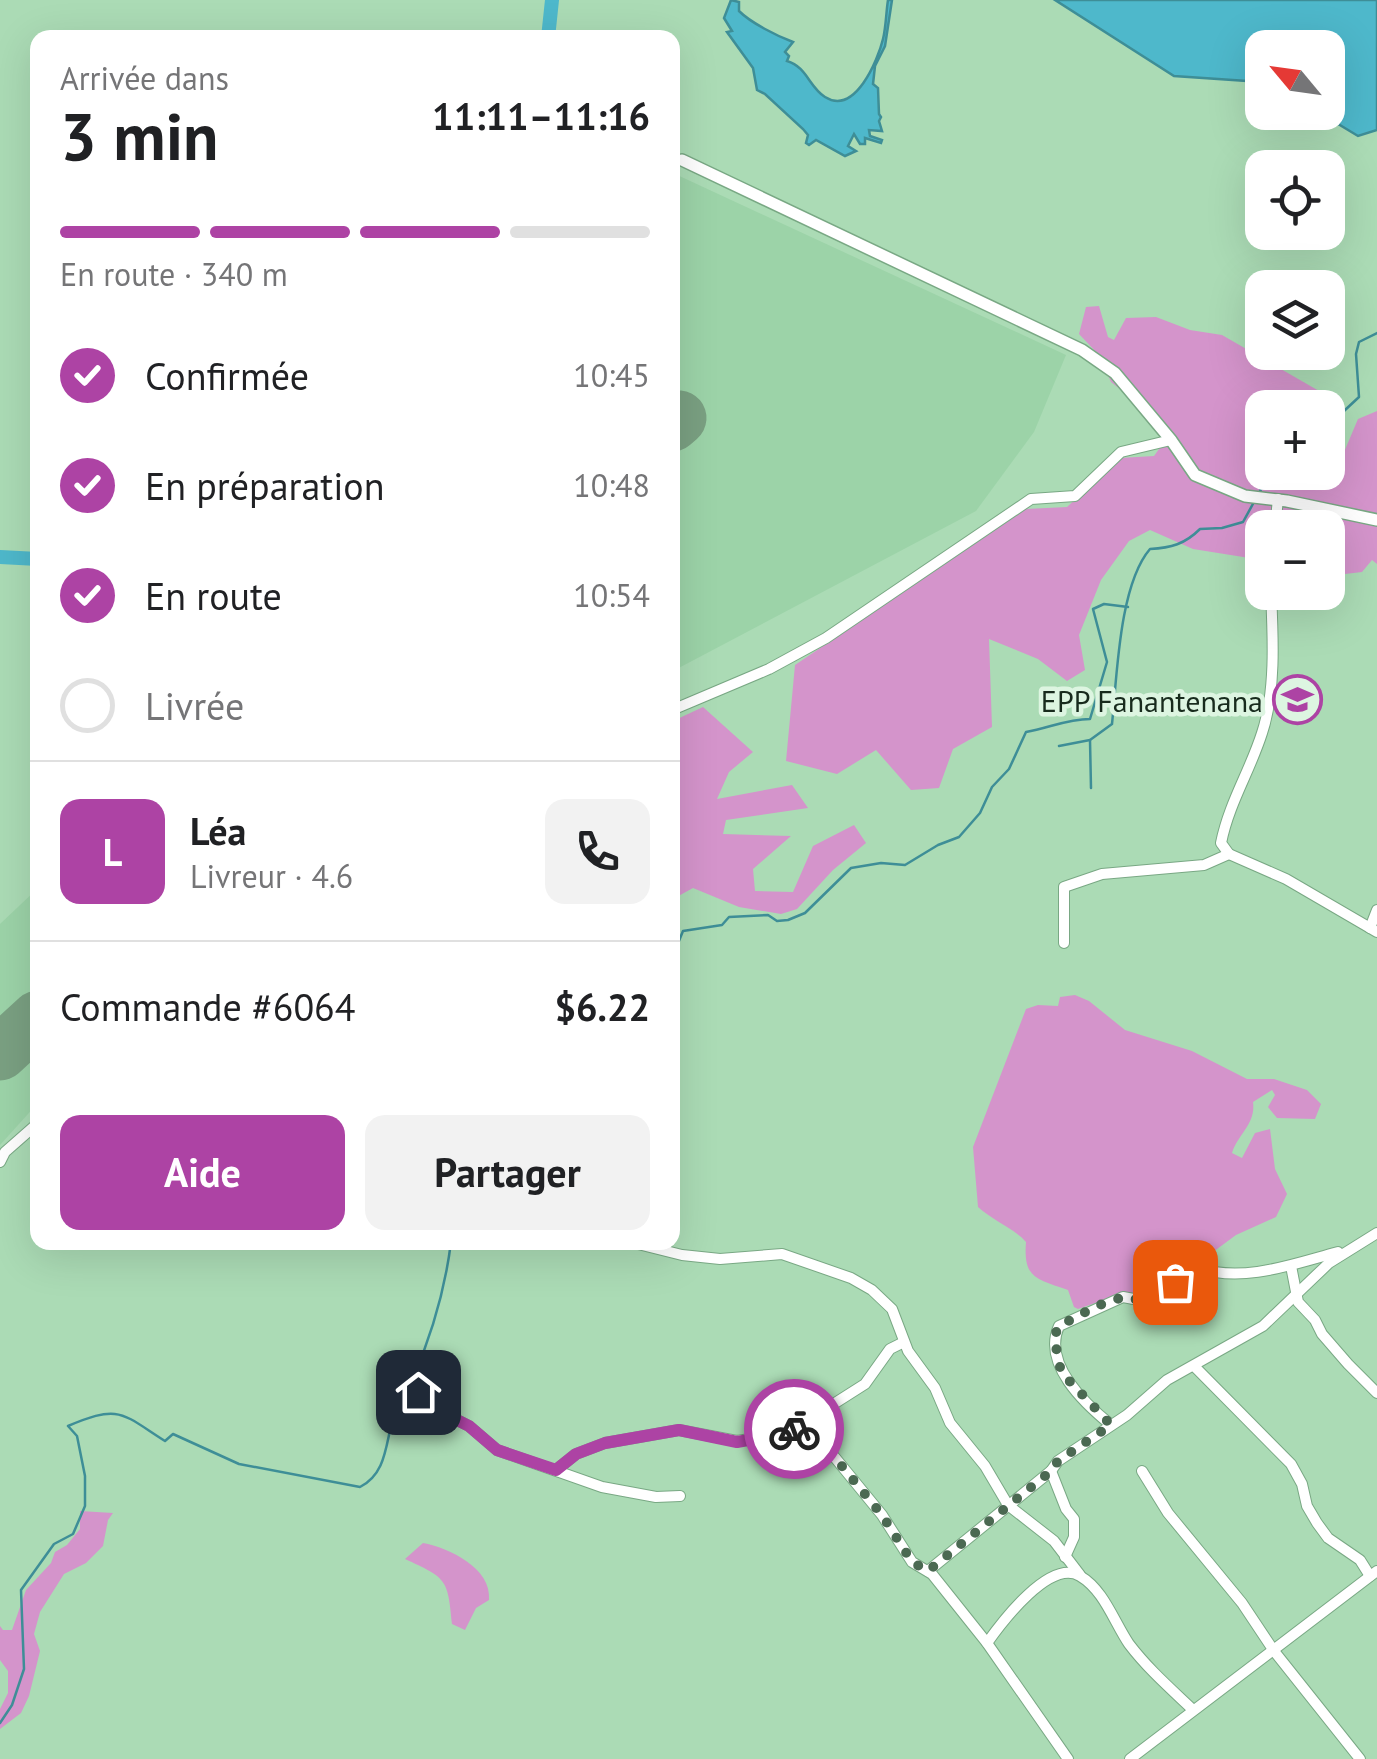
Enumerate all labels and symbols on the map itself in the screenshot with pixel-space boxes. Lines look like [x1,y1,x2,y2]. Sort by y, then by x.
north arrow [1245,30,1345,130]
school or university icon: EPP Fanantenana [1272,674,1324,726]
place label: EPP Fanantenana [1041,681,1263,720]
pin [1133,1240,1218,1325]
pin [376,1350,461,1435]
courier [744,1379,844,1479]

